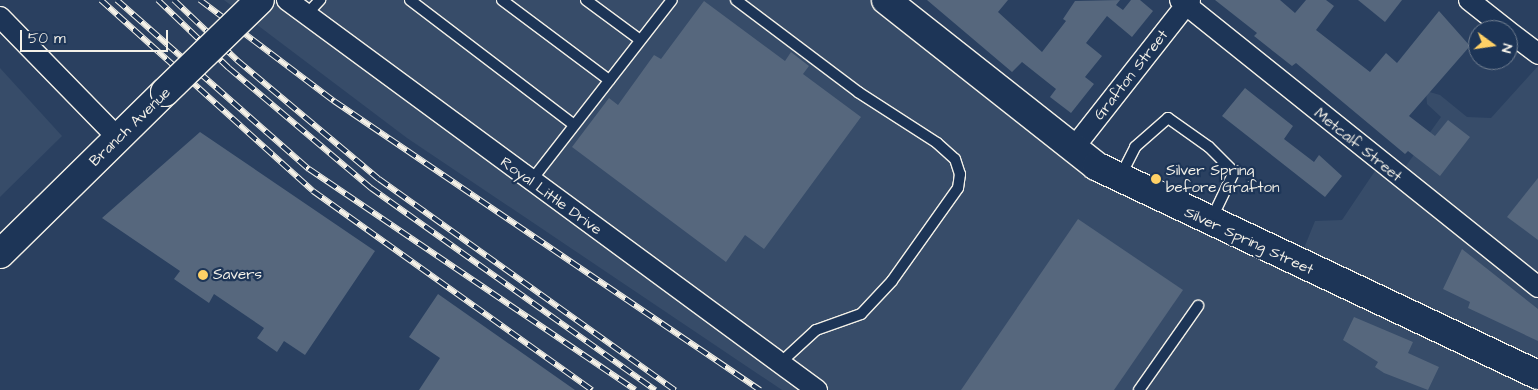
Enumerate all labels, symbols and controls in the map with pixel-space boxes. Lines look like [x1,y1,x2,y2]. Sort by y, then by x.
scale bar [22,20,170,52]
north arrow [1468,20,1518,70]
street label: Grafton Street [1090,26,1172,124]
text: 50 m [28,28,66,49]
text: N [1496,42,1517,55]
street label: Branch Avenue [86,84,174,170]
street label: Metcalf Street [1311,104,1405,186]
street label: Royal Little Drive [497,153,605,239]
place label: Silver Spring before Grafton [1166,161,1279,196]
marker: Silver Spring before Grafton [1150,173,1162,185]
street label: Silver Spring Street [1182,203,1316,279]
place label: Savers [213,266,262,284]
marker: Savers [197,269,209,281]

